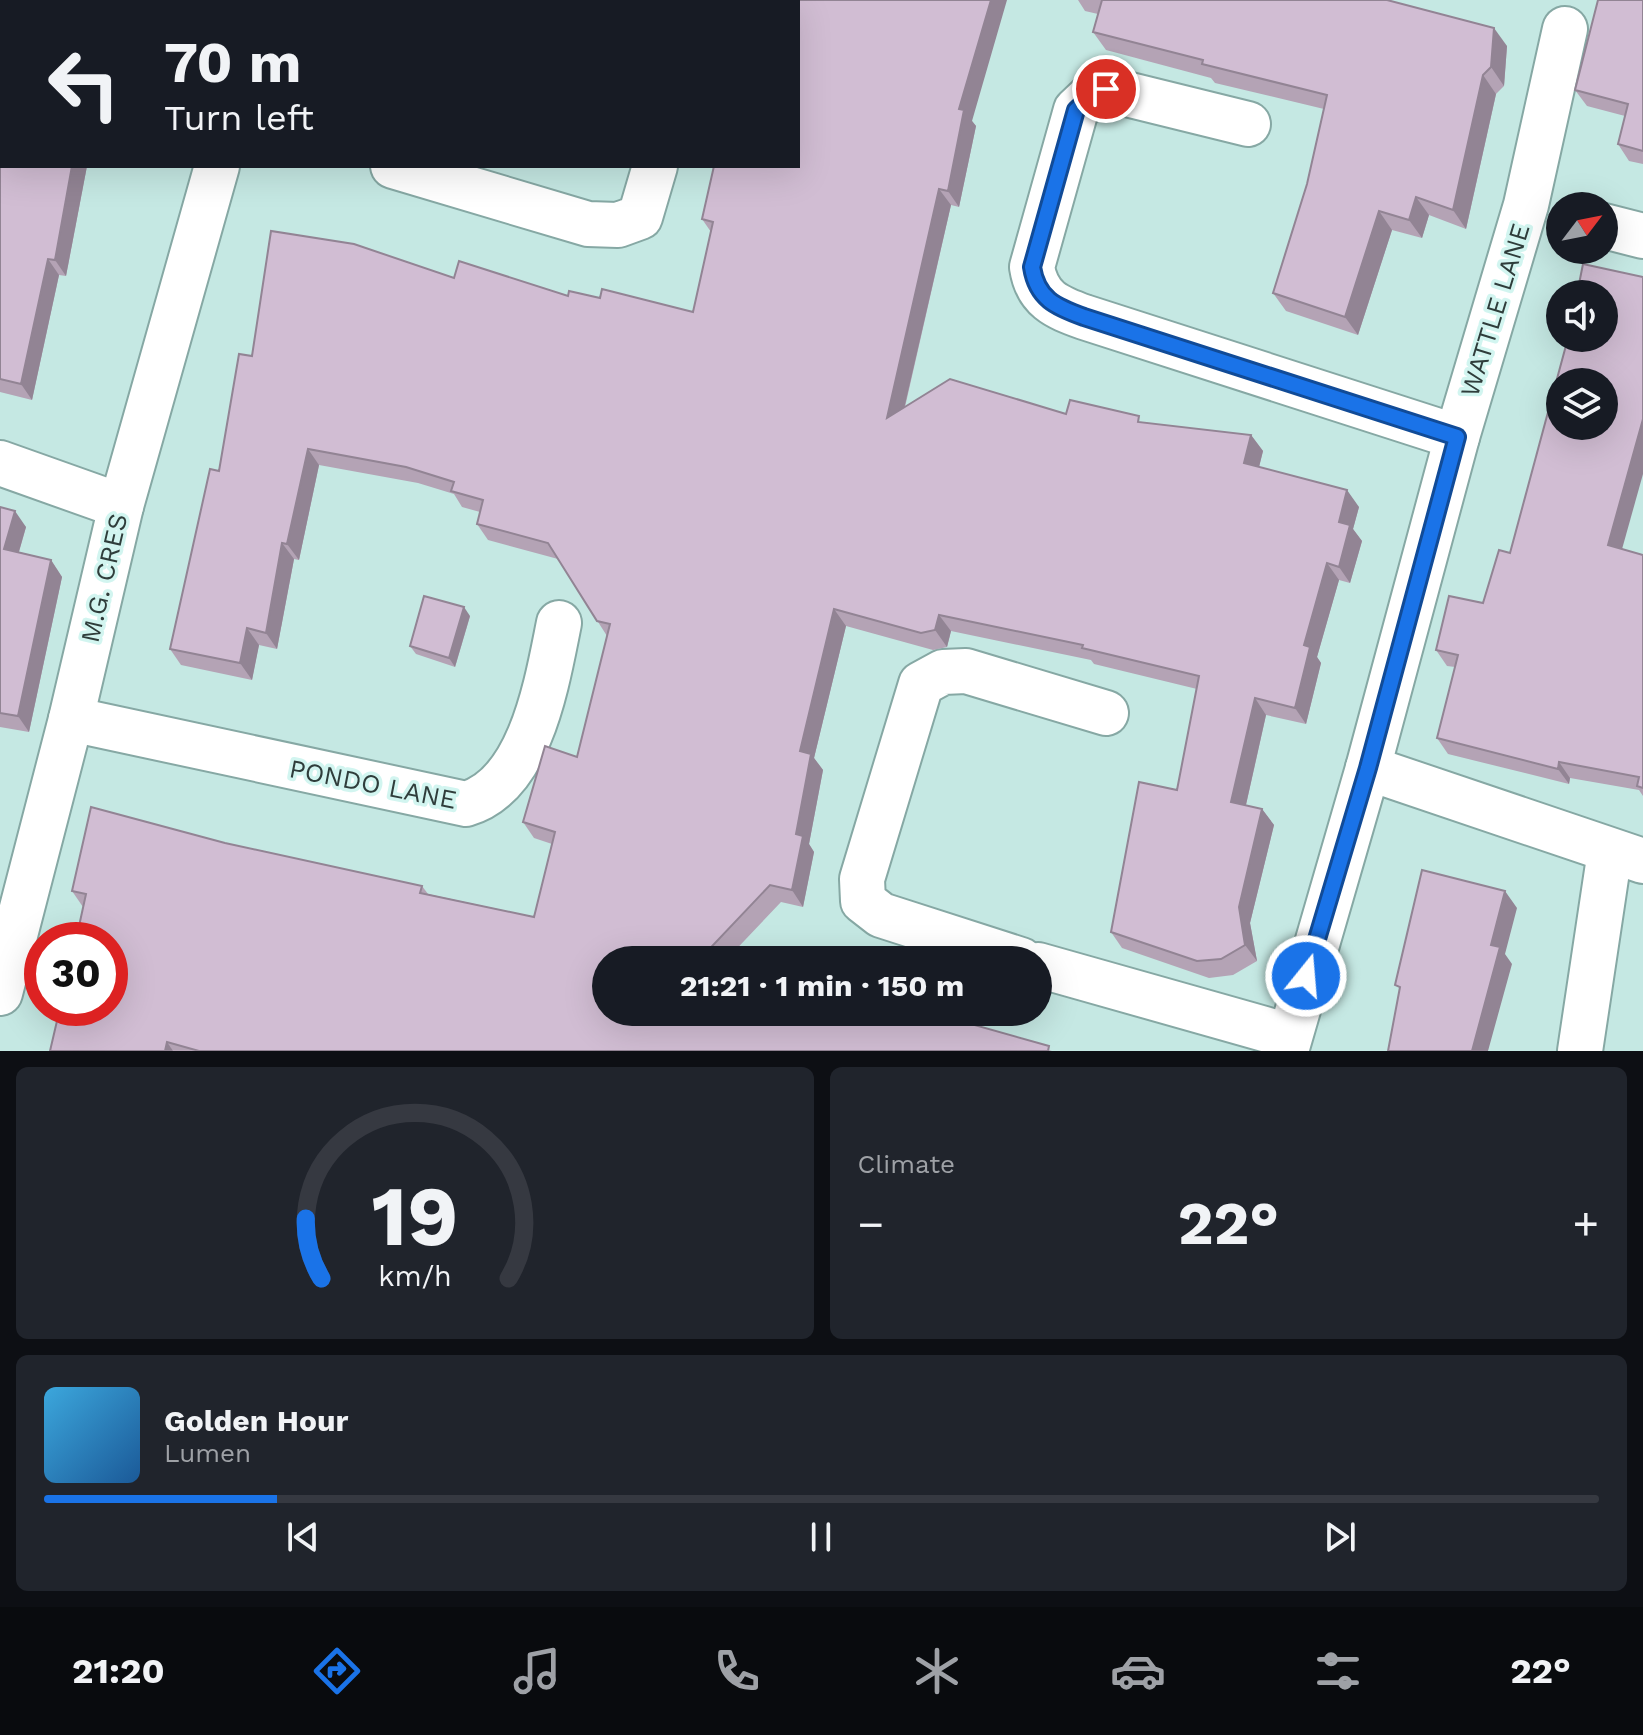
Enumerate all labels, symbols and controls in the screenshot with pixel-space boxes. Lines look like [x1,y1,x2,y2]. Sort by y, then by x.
text: 70 m [164,30,301,96]
icon: left [32,32,136,136]
pin [1072,55,1140,123]
icon: arrive [1084,67,1128,111]
text: Turn left [164,97,314,139]
north arrow [1546,192,1618,264]
map controls [1546,192,1618,440]
street label: WATTLE LANE [1454,220,1536,400]
button: sound [1546,280,1618,352]
button: layers [1546,368,1618,440]
street label: M.G. CRES [75,511,133,645]
street label: PONDO LANE [287,753,459,815]
speed limit sign: 30 [24,922,128,1026]
position arrow [1264,934,1348,1018]
text: 21:21 · 1 min · 150 m [680,968,964,1003]
text: Climate [858,1149,955,1179]
text: 19 [371,1168,458,1265]
text: 22° [1178,1188,1279,1259]
text: − [858,1198,884,1250]
text: + [1572,1198,1599,1250]
text: km/h [378,1259,452,1293]
text: Golden Hour [164,1403,348,1438]
text: Lumen [164,1438,251,1468]
icon: previous [281,1515,325,1559]
icon: pause [799,1515,843,1559]
icon: next [1318,1515,1362,1559]
icon: directions [309,1643,365,1699]
icon: music [509,1643,565,1699]
icon: phone [709,1643,765,1699]
icon: climate [909,1643,965,1699]
icon: car [1110,1643,1166,1699]
icon: filters [1310,1643,1366,1699]
text: 21:20 [72,1650,165,1692]
text: 22° [1510,1650,1571,1692]

